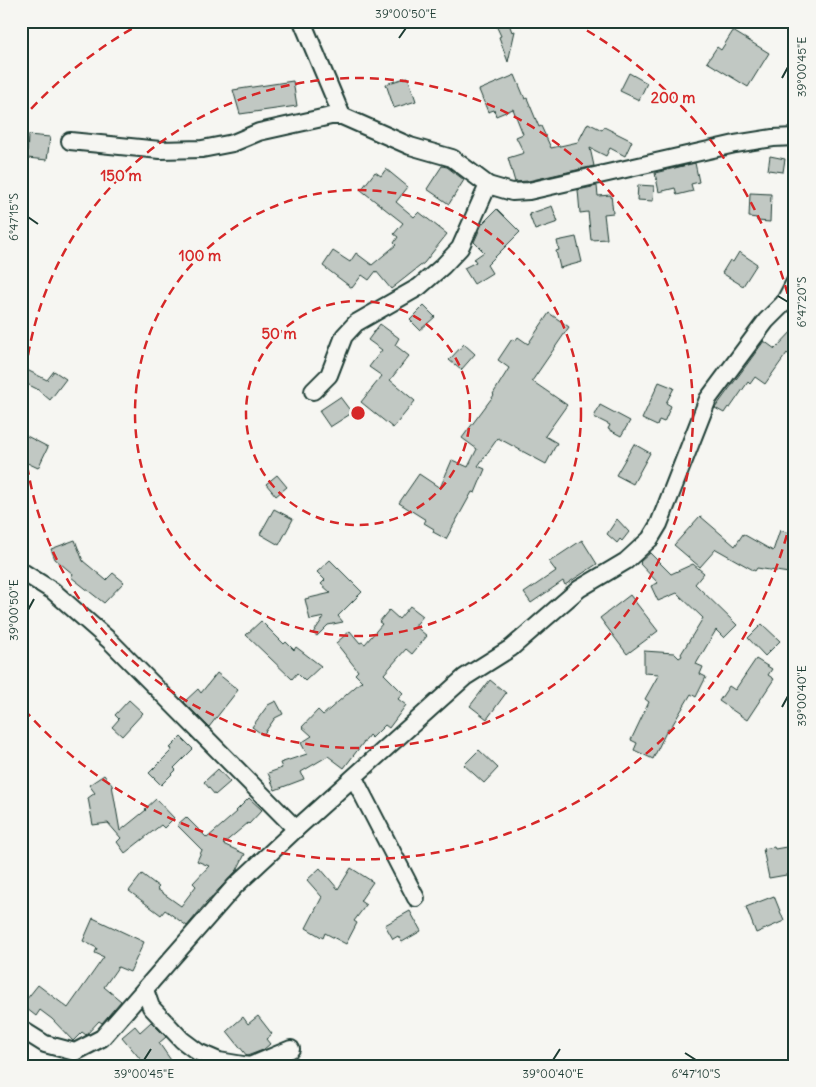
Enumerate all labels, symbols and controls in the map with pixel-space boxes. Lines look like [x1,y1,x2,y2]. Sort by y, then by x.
text: 39°00'50"E [375,6,437,21]
text: 39°00'45"E [794,37,809,97]
text: 200 m [651,88,695,107]
text: 150 m [100,166,142,185]
text: 6°47'15"S [6,193,21,241]
text: 100 m [179,246,221,265]
text: 6°47'20"S [794,276,809,327]
text: 50 m [261,324,297,343]
centre of rings [349,404,367,422]
text: 39°00'50"E [6,579,21,641]
text: 39°00'40"E [794,665,809,727]
text: 39°00'45"E [114,1066,174,1081]
text: 39°00'40"E [522,1066,584,1081]
text: 6°47'10"S [671,1066,721,1081]

